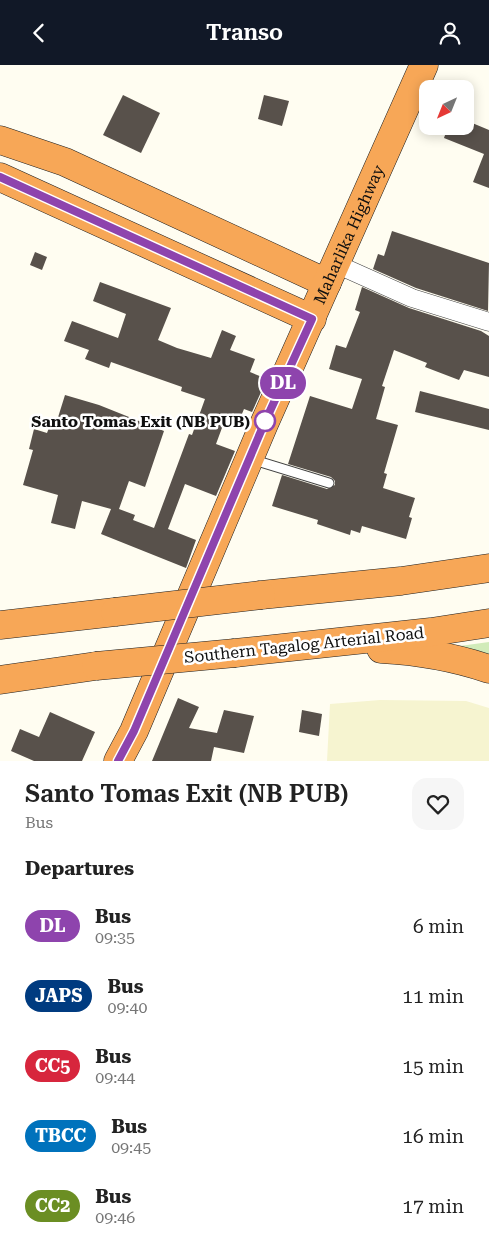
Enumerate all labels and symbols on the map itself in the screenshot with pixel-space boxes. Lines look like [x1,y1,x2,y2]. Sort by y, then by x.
north arrow [419,80,474,135]
street label: Maharlika Highway [309,161,388,307]
line badge: DL [260,367,306,399]
marker: Santo Tomas Exit (NB PUB) [254,410,276,432]
place label: Santo Tomas Exit (NB PUB) [31,412,250,431]
street label: Southern Tagalog Arterial Road [183,623,425,667]

